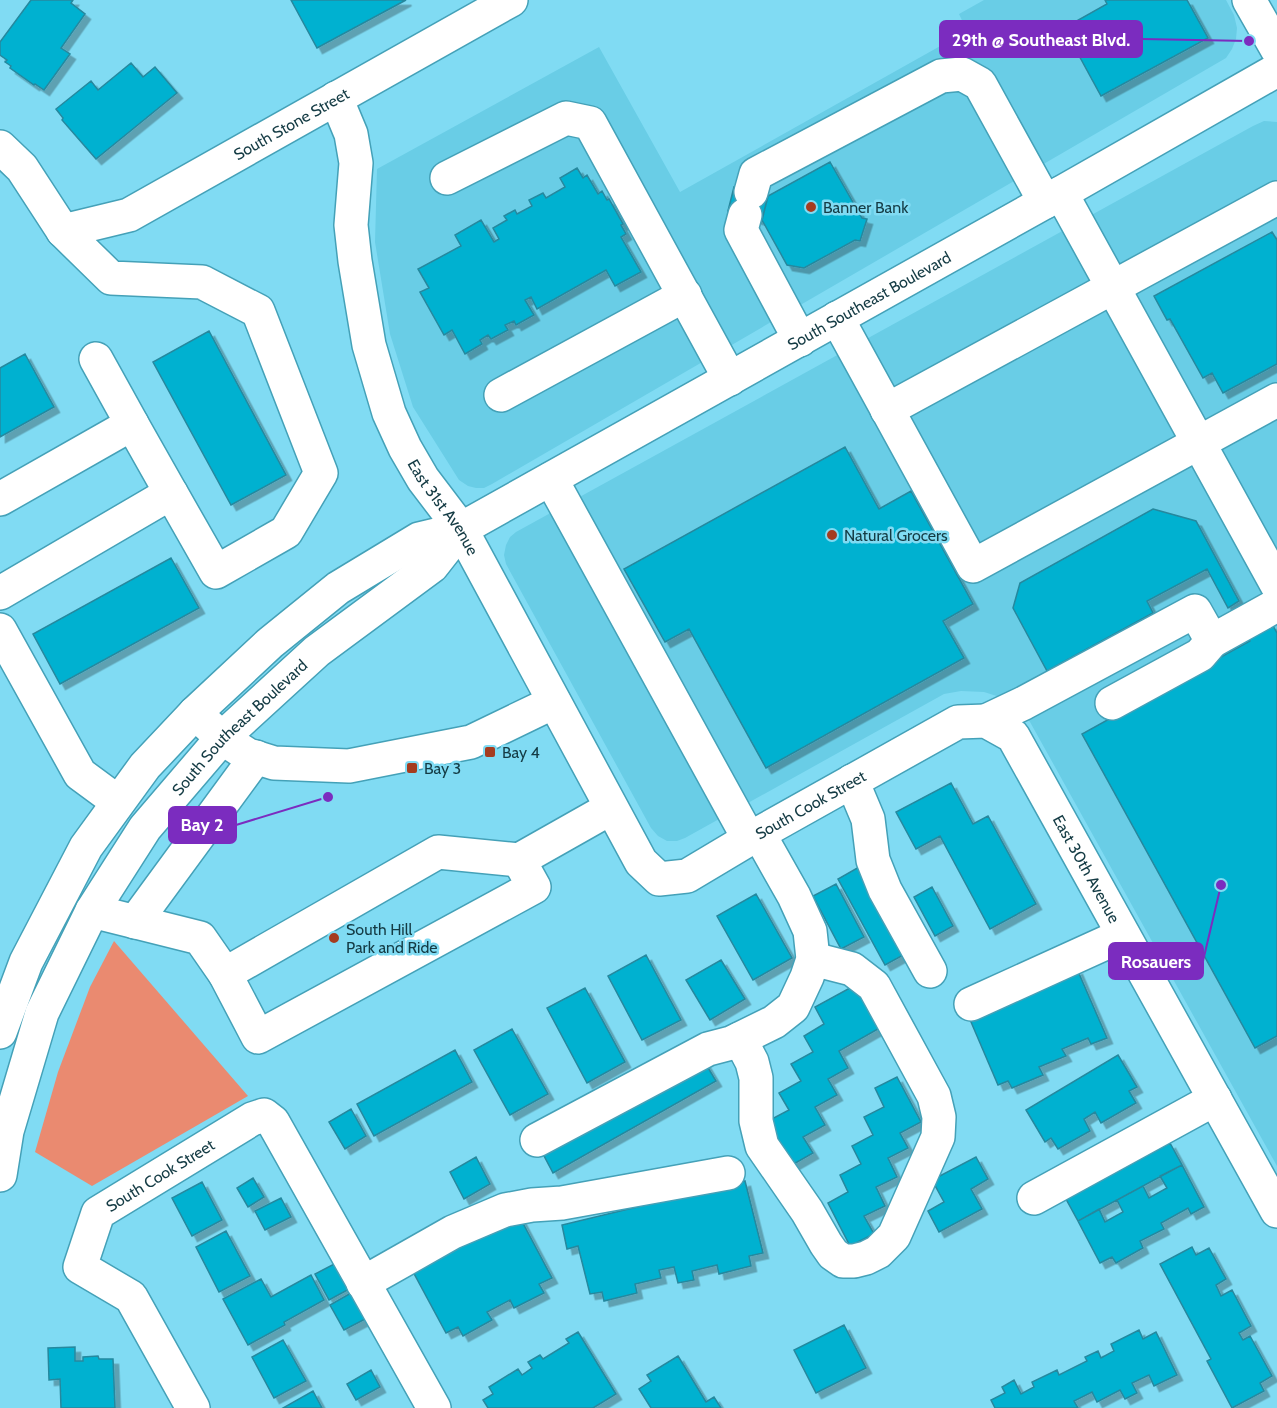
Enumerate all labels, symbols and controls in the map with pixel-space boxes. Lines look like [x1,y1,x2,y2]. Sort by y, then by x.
callout: 29th @ Southeast Blvd. [940,21,1142,57]
text: 29th @ Southeast Blvd. [952,29,1130,51]
street label: South Stone Street [230,83,353,164]
place label: Banner Bank [823,198,909,217]
marker: Banner Bank [804,200,818,214]
street label: South Southeast Boulevard [784,247,954,354]
street label: East 31st Avenue [404,456,483,558]
place label: Natural Grocers [844,526,948,545]
marker: Natural Grocers [825,528,839,542]
street label: South Southeast Boulevard [168,655,311,799]
place label: Bay 4 [502,743,540,762]
marker: Bay 4 [483,745,497,759]
place label: Bay 3 [424,759,461,778]
marker: Bay 3 [405,761,419,775]
street label: South Cook Street [752,766,869,843]
callout: Bay 2 [169,807,236,843]
street label: East 30th Avenue [1049,811,1124,926]
text: Bay 2 [180,814,224,836]
place label: South Hill Park and Ride [346,920,438,957]
marker: South Hill Park and Ride [327,931,341,945]
callout: Rosauers [1109,943,1203,979]
text: Rosauers [1121,951,1192,973]
street label: South Cook Street [102,1134,218,1215]

